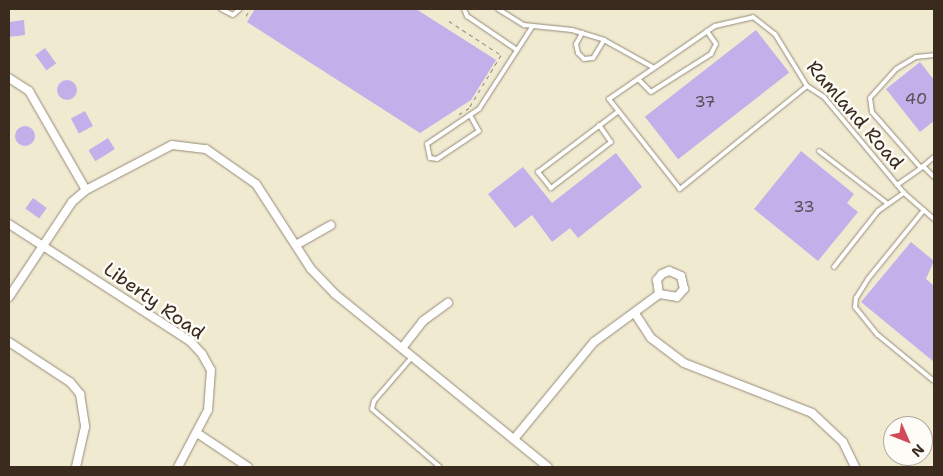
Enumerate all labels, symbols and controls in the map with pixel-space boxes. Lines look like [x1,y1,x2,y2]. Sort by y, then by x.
street label: Ramland Road [802,56,908,174]
house number: 40 [905,89,927,109]
house number: 37 [694,92,716,112]
house number: 33 [793,197,815,217]
street label: Liberty Road [99,258,209,344]
north arrow [883,416,933,466]
text: N [908,440,928,461]

